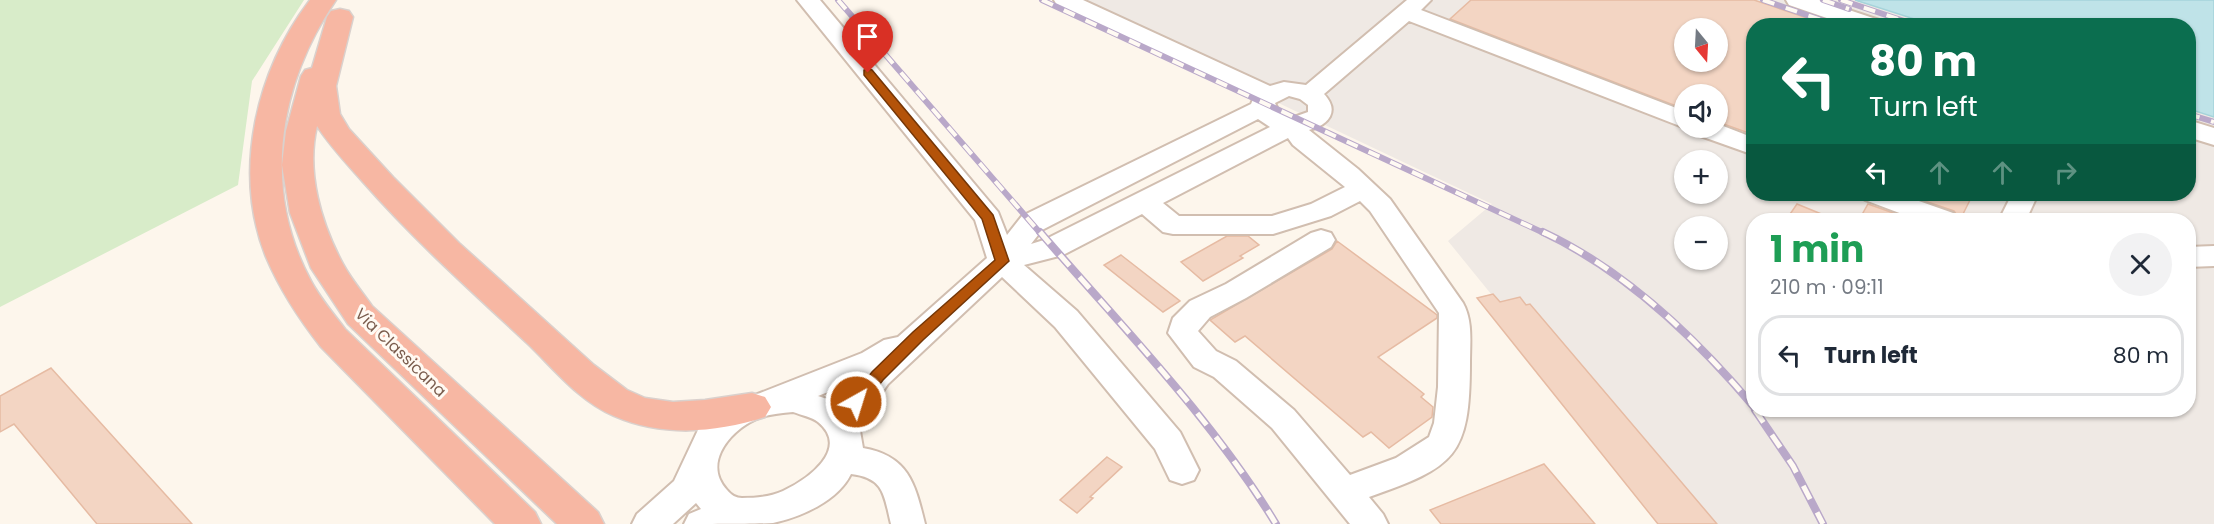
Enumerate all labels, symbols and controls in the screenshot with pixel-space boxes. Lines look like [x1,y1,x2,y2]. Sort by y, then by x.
pin [842,11,893,73]
north arrow [1674,18,1728,72]
map controls [1674,18,1728,270]
icon: arrive [851,20,884,53]
text: 80 m [1869,32,1977,91]
icon: left [1770,42,1848,120]
button: sound [1674,84,1728,138]
text: Turn left [1869,88,1978,125]
button: + [1674,150,1728,204]
icon: left [1860,156,1893,189]
icon: ahead [1923,156,1956,189]
icon: ahead [1986,156,2019,189]
icon: right [2049,156,2082,189]
button: − [1674,216,1728,270]
text: 1 min [1770,224,1864,275]
button: close [2109,233,2172,296]
text: 210 m · 09:11 [1770,273,1884,301]
street label: Via Classicana [350,303,452,402]
icon: left [1773,339,1806,372]
text: Turn left [1824,340,1918,371]
text: 80 m [2113,340,2169,371]
position arrow [824,370,888,434]

